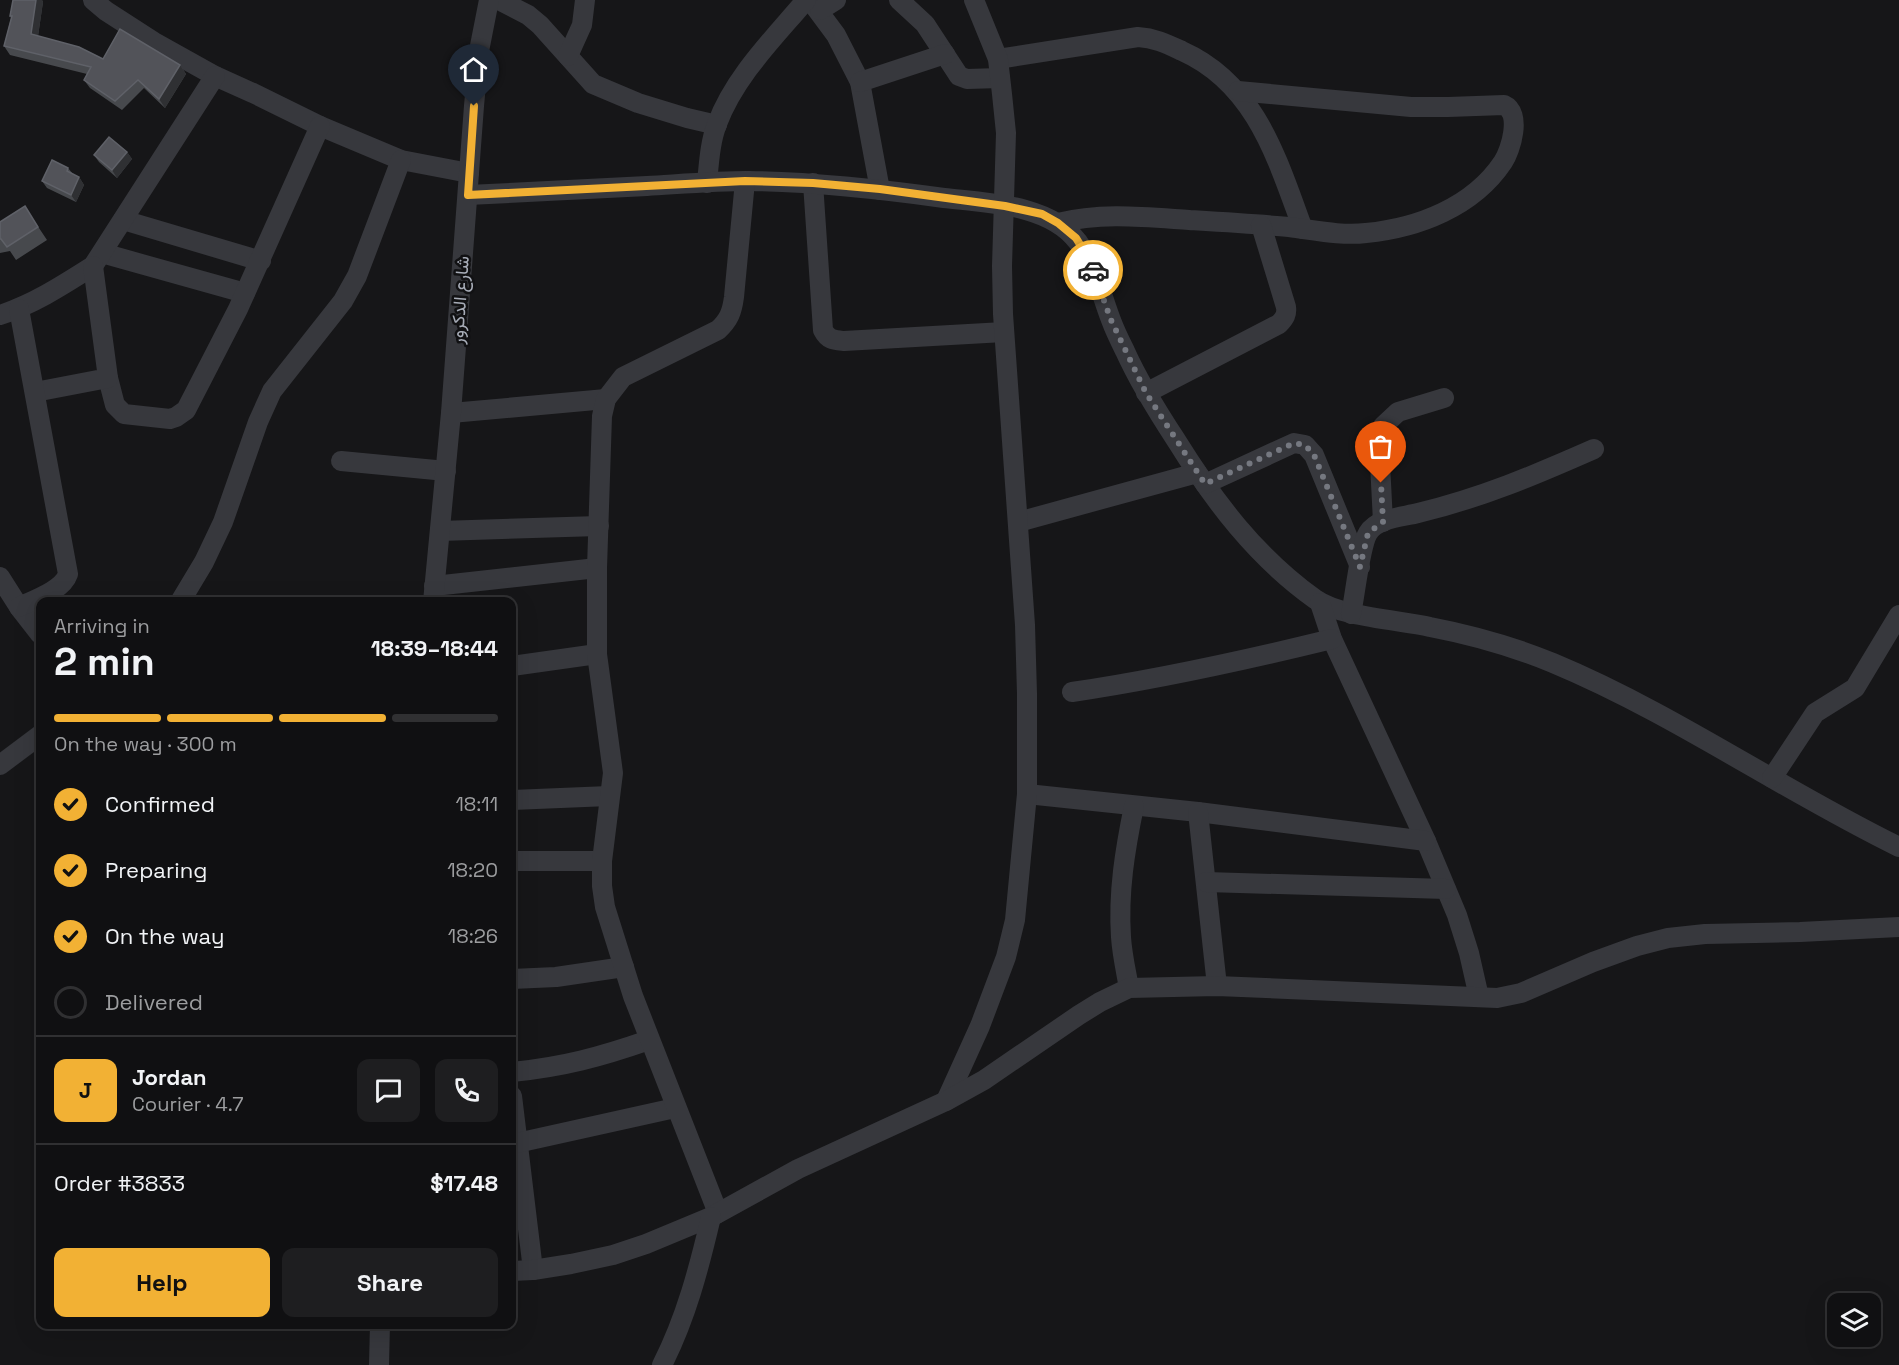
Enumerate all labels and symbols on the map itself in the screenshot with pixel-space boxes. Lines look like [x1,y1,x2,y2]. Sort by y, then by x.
pin [448,44,499,106]
courier [1063,240,1123,300]
street label: شارع الدكرور [445,255,475,346]
pin [1355,421,1406,483]

